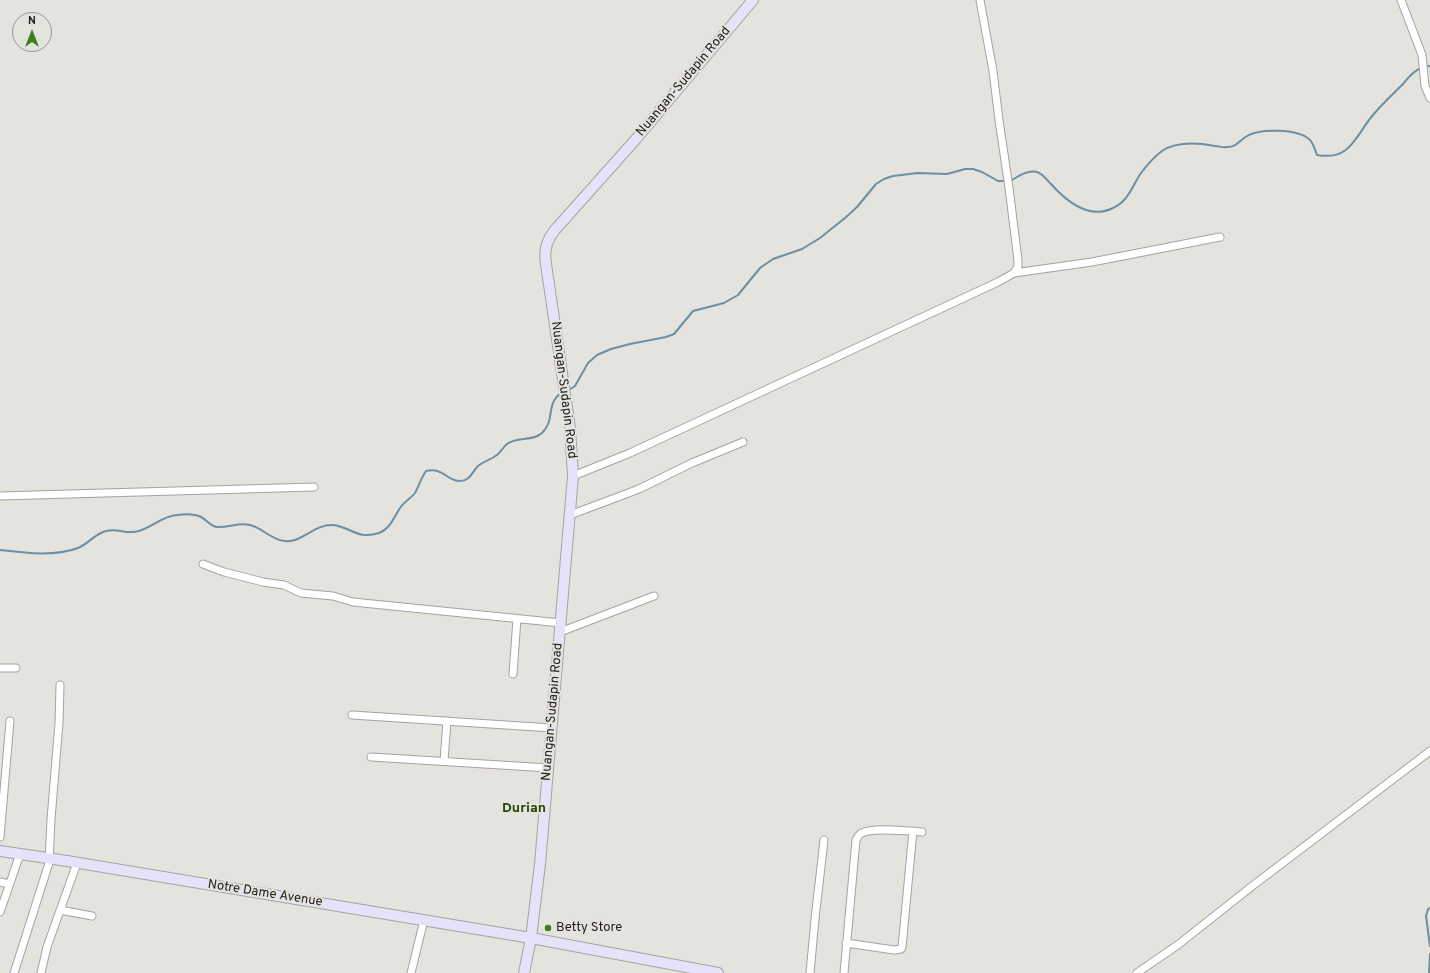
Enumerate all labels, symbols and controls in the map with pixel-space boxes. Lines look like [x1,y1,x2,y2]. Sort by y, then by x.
north arrow [12,12,52,52]
text: N [28,14,36,28]
street label: Nuangan-Sudapin Road [634,24,734,140]
street label: Nuangan-Sudapin Road [547,320,579,460]
street label: Nuangan-Sudapin Road [539,642,567,782]
district label: Durian [502,801,546,817]
street label: Notre Dame Avenue [207,877,323,911]
place label: Betty Store [556,920,622,936]
marker: Betty Store [543,923,553,933]

